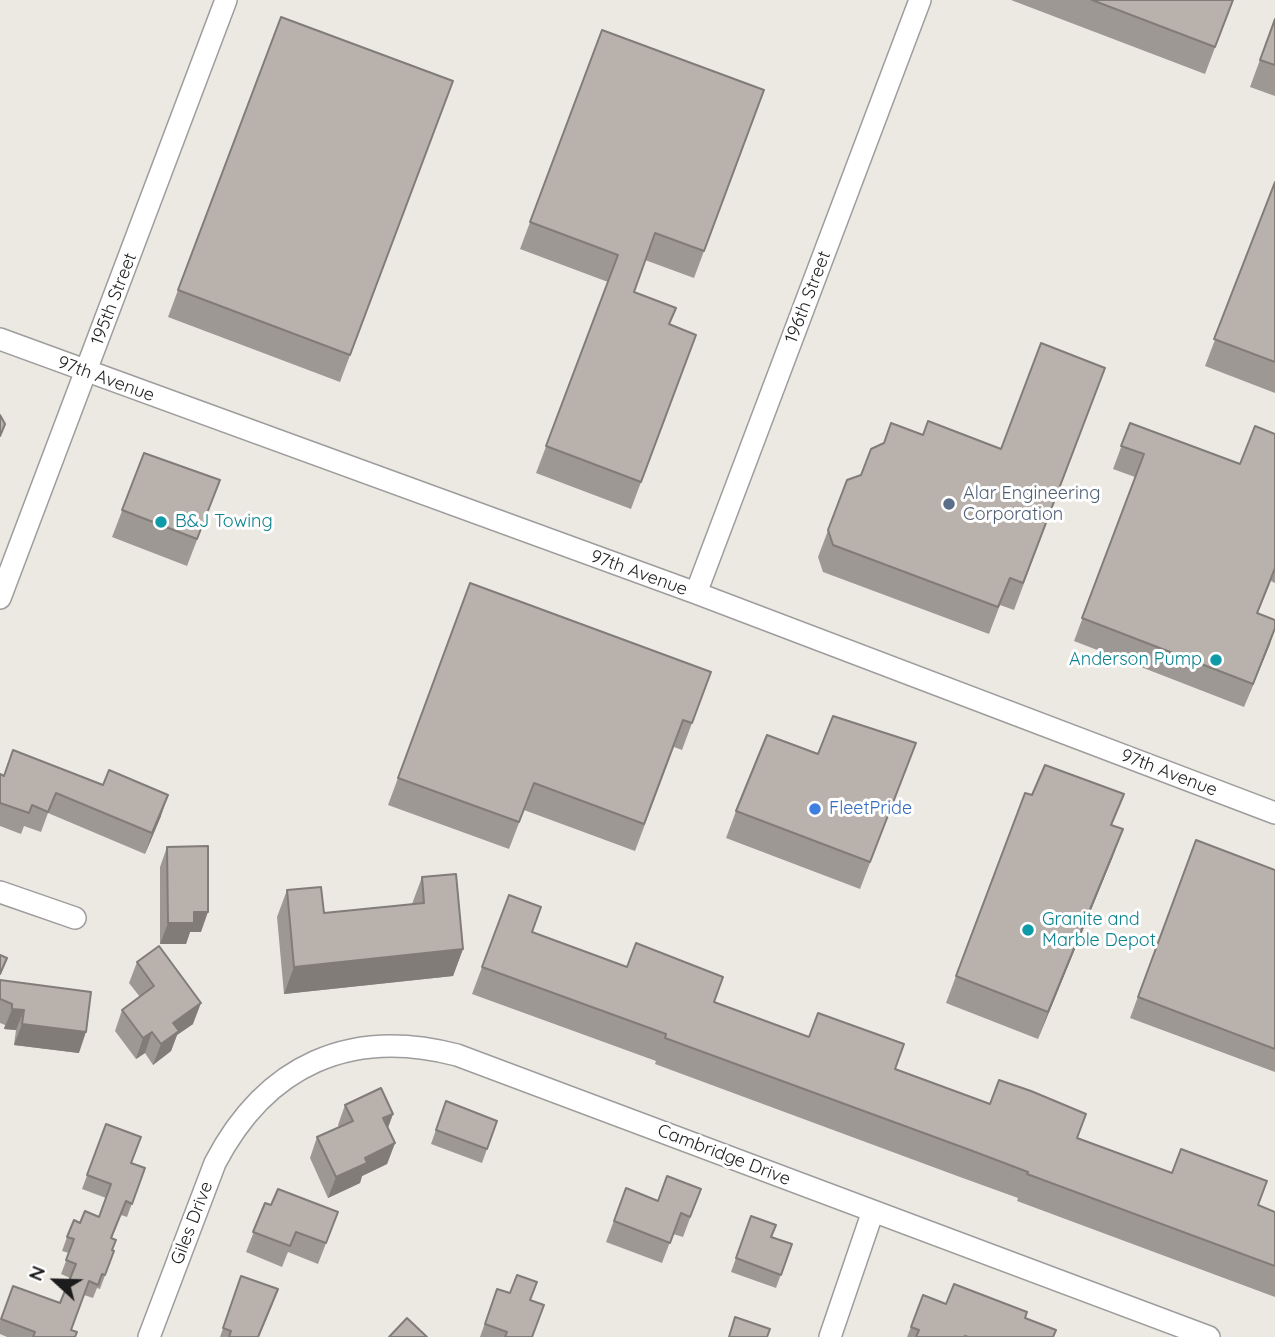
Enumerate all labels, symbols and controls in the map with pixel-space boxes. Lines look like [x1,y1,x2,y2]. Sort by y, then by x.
street label: 196th Street [781,248,835,346]
street label: 195th Street [87,250,141,348]
street label: 97th Avenue [55,351,157,407]
place label: Alar Engineering Corporation [963,483,1100,526]
marker: Alar Engineering Corporation [941,496,957,512]
place label: B&J Towing [175,511,273,533]
marker: B&J Towing [153,514,169,530]
street label: 97th Avenue [588,545,690,601]
place label: Anderson Pump [1069,649,1202,671]
marker: Anderson Pump [1208,652,1224,668]
street label: 97th Avenue [1118,745,1220,801]
place label: FleetPride [829,798,912,820]
marker: FleetPride [807,801,823,817]
place label: Granite and Marble Depot [1042,909,1156,951]
marker: Granite and Marble Depot [1020,922,1036,938]
street label: Cambridge Drive [654,1120,794,1190]
street label: Giles Drive [166,1178,218,1268]
north arrow [21,1246,91,1316]
text: N [23,1262,50,1284]

